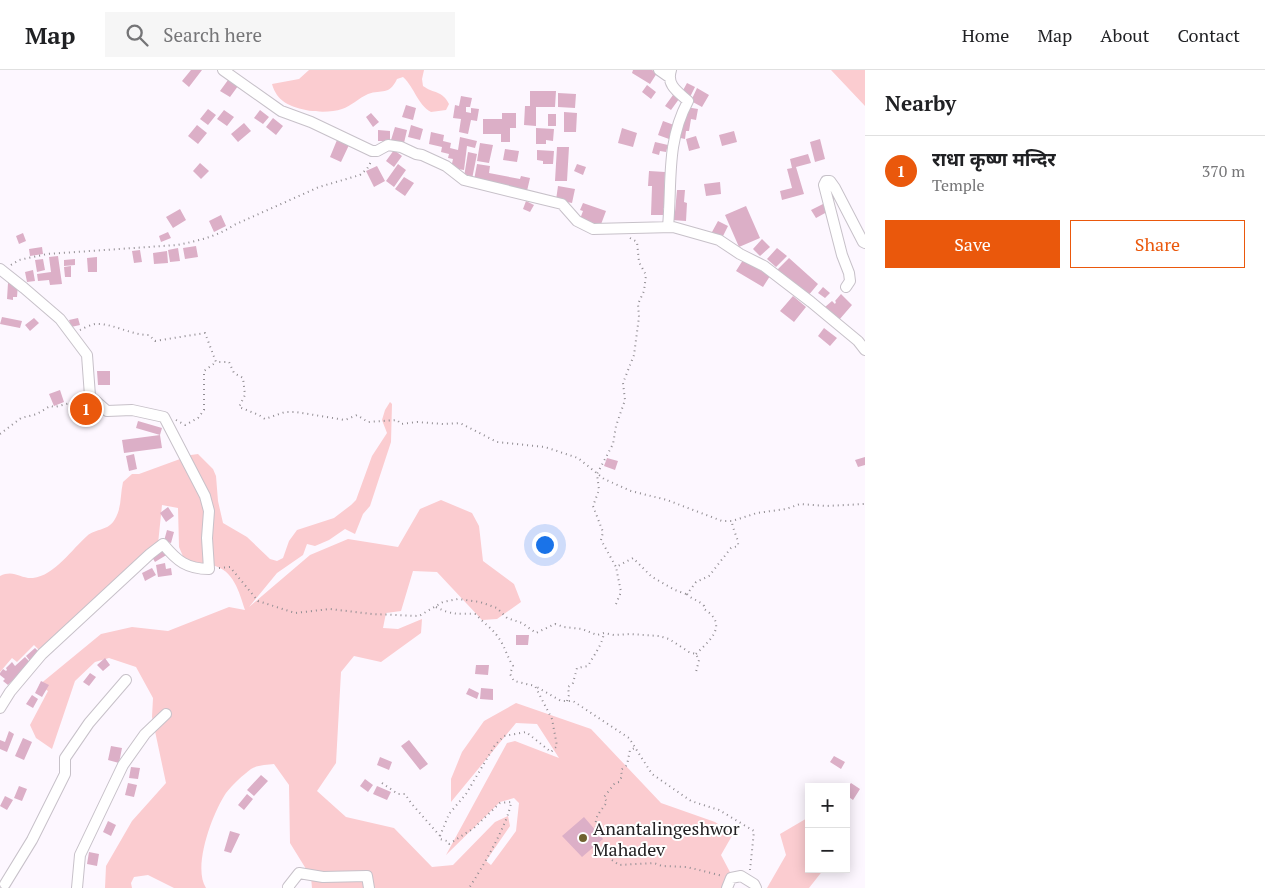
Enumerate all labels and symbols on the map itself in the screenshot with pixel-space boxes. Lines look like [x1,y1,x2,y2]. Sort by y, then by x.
pin: 1 [70,390,102,428]
your location [532,532,558,558]
place label: Anantalingeshwor Mahadev [593,816,740,861]
marker: Anantalingeshwor Mahadev [577,832,589,844]

